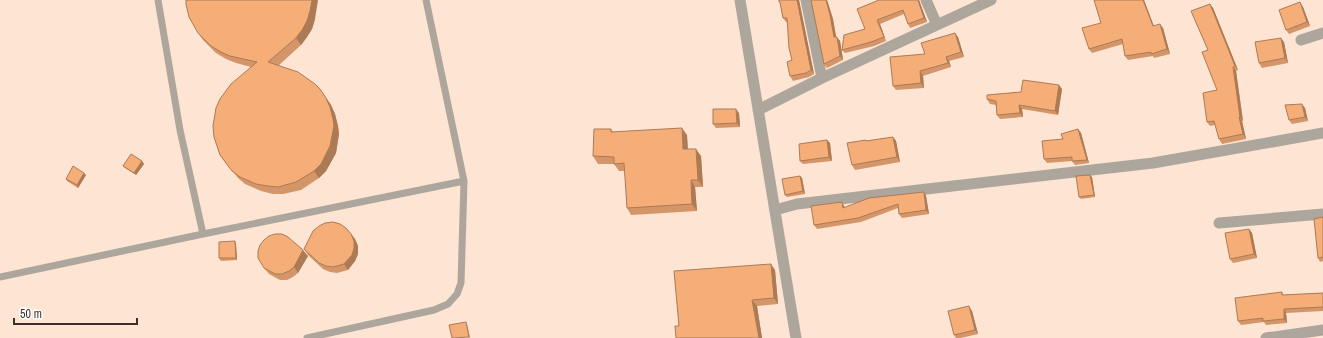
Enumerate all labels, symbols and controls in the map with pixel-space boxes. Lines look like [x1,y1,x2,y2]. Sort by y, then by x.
scale bar [14,300,137,326]
text: 50 m [20,306,42,322]

